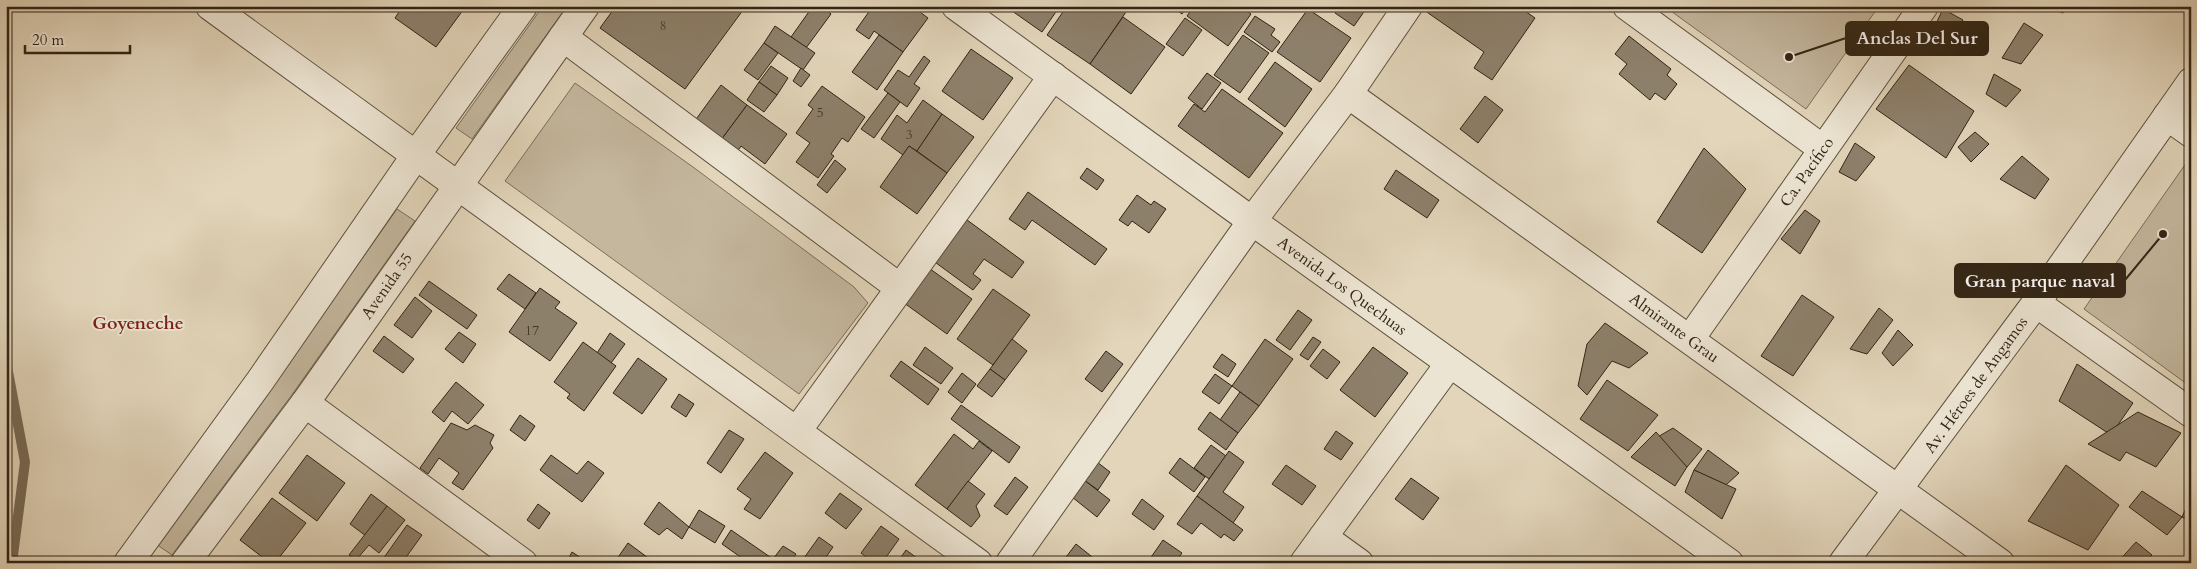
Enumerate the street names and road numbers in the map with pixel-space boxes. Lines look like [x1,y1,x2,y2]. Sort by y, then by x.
street label: Ca. Pacífico [1775,132,1839,211]
street label: Avenida Los Quechuas [1273,232,1411,340]
street label: Avenida 55 [356,248,418,324]
street label: Almirante Grau [1625,288,1724,368]
street label: Av. Héroes de Angamos [1919,312,2033,458]

